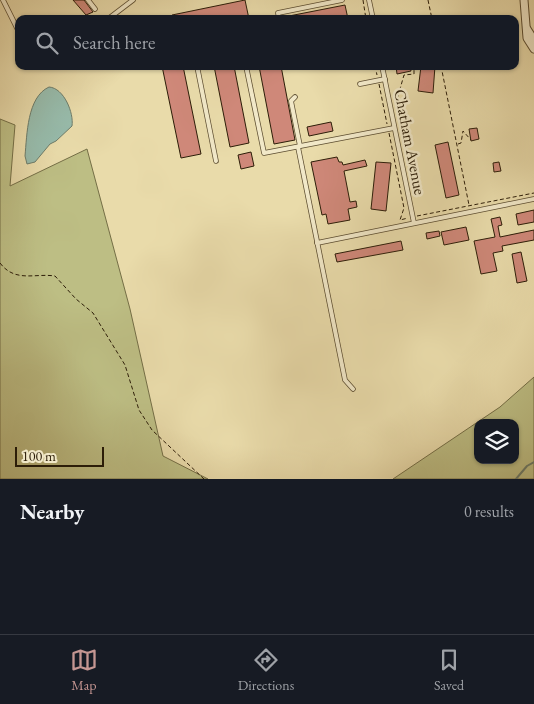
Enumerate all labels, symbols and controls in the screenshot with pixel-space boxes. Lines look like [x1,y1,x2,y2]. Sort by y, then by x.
search box [15,15,519,70]
icon: search [33,29,61,57]
text: Search here [73,30,155,55]
street label: Chatham Avenue [389,87,431,197]
map controls [474,419,519,464]
button: layers [474,419,519,464]
scale bar [15,444,104,467]
text: 100 m [22,447,56,465]
text: Nearby [20,498,84,525]
text: 0 results [464,501,514,522]
tab: Map [70,646,98,694]
tab: Directions [238,646,294,694]
tab: Saved [434,646,464,694]

